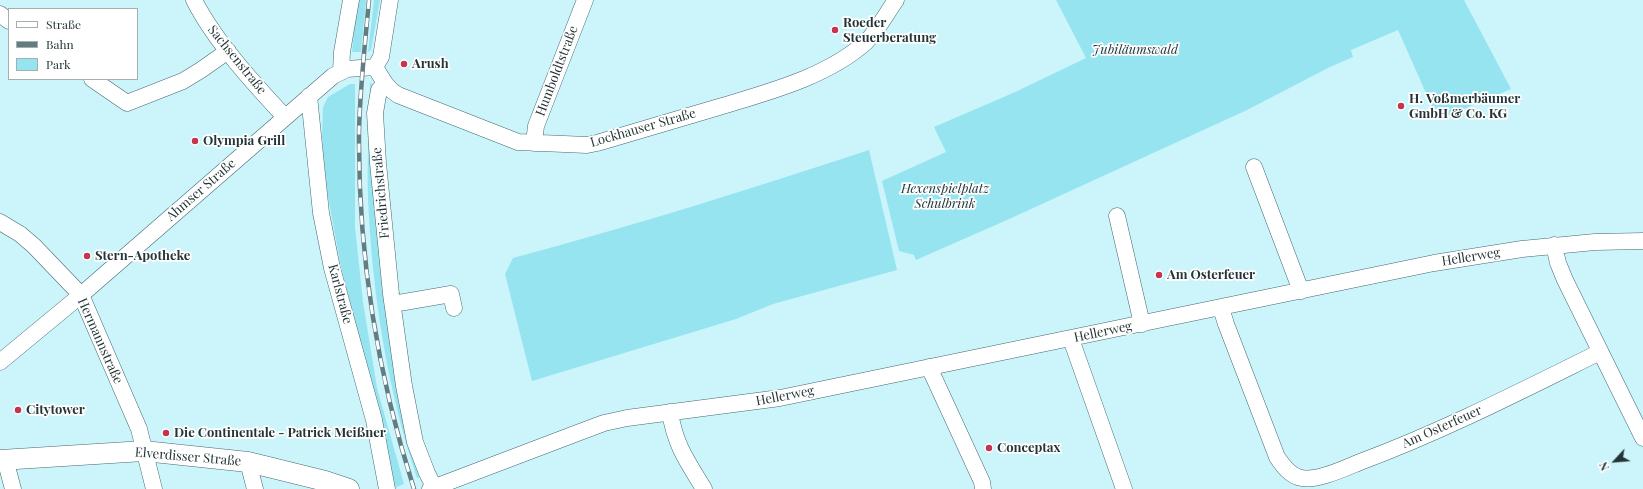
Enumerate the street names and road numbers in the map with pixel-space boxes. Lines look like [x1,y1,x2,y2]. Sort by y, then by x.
street label: Sachsenstraße [204,22,270,98]
street label: Humboldtstraße [533,24,581,118]
street label: Lockhauser Straße [588,105,698,151]
street label: Friedrichstraße [369,147,393,239]
street label: Ahmser Straße [163,156,239,224]
street label: Hellerweg [1441,245,1501,269]
street label: Karlstraße [325,262,355,326]
street label: Hermannstraße [74,296,126,386]
street label: Hellerweg [1072,318,1134,346]
street label: Hellerweg [754,383,816,409]
street label: Am Osterfeuer [1400,402,1484,452]
street label: Elverdisser Straße [134,445,242,469]

